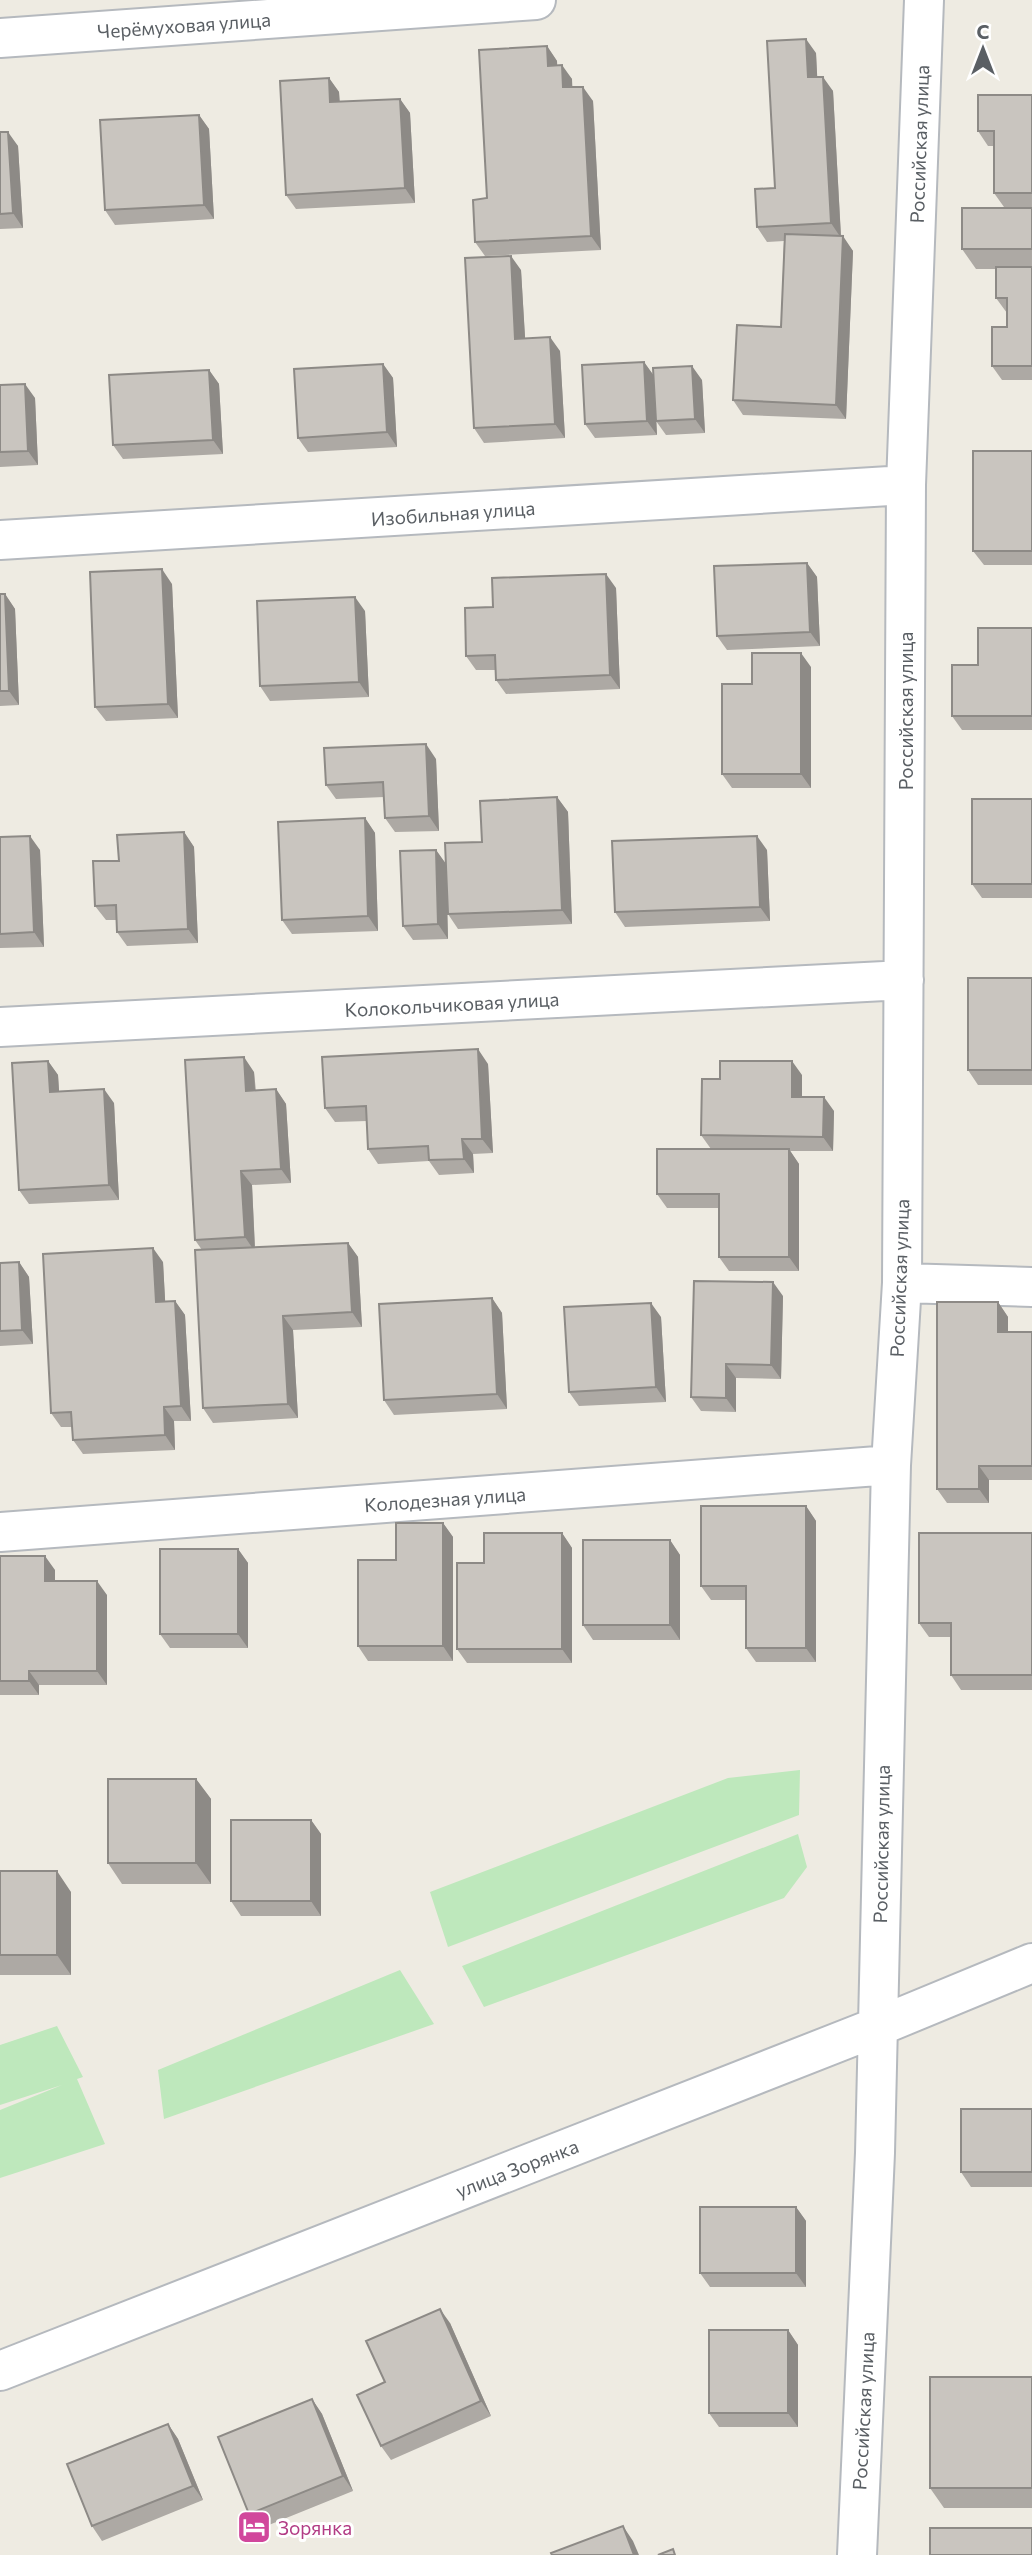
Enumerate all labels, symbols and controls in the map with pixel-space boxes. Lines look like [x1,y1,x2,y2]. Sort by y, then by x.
street label: Черёмуховая улица [97,7,271,43]
north arrow [948,14,1018,84]
text: С [977,20,990,43]
street label: Российская улица [905,64,933,224]
street label: Изобильная улица [370,496,536,530]
street label: Российская улица [894,632,917,790]
street label: Колокольчиковая улица [344,987,560,1021]
street label: Российская улица [885,1198,913,1358]
street label: Колодезная улица [363,1482,527,1516]
street label: Российская улица [868,1765,894,1923]
street label: улица Зорянка [452,2134,582,2202]
street label: Российская улица [847,2331,879,2491]
hotel icon: Зорянка [235,2508,273,2546]
place label: Зорянка [278,2516,352,2539]

